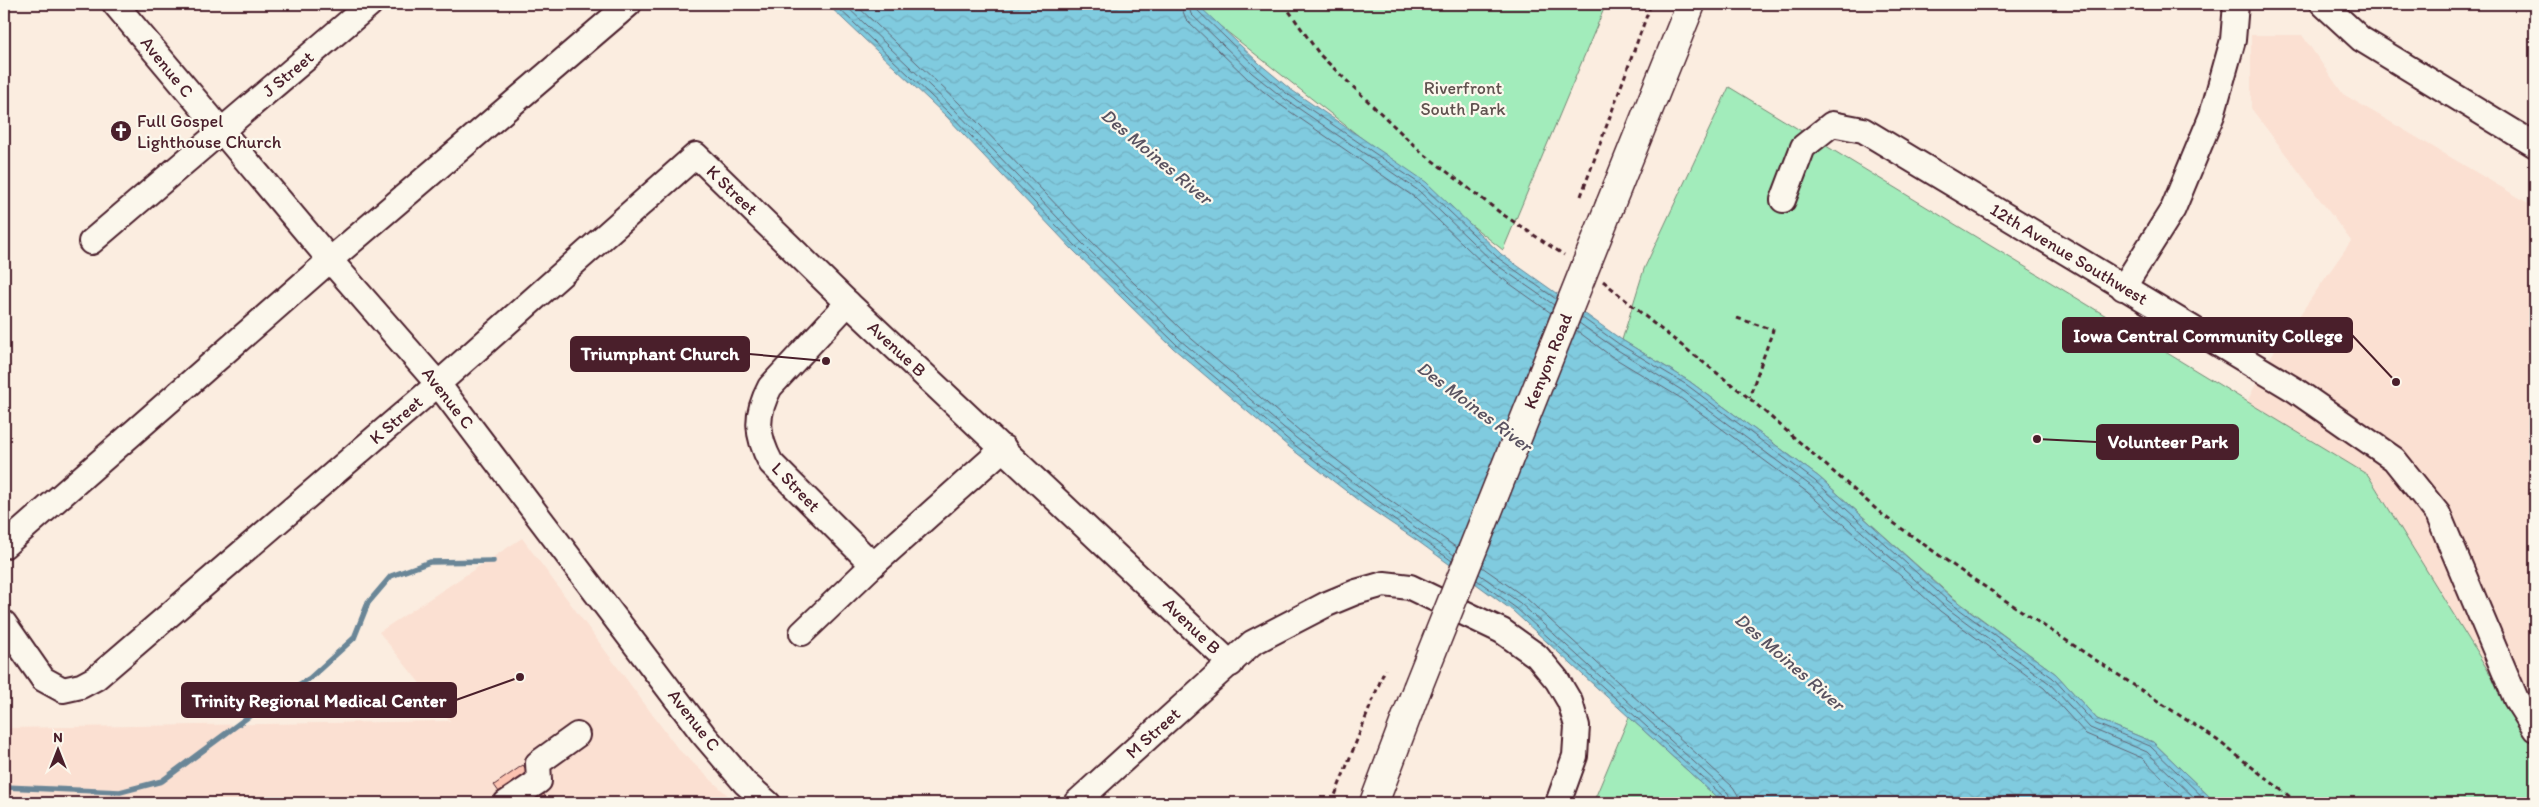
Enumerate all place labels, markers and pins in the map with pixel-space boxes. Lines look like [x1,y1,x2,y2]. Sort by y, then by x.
place label: Full Gospel Lighthouse Church [137,110,282,153]
church icon: Full Gospel Lighthouse Church [109,119,133,143]
callout: Iowa Central Community College [2063,318,2352,352]
callout: Triumphant Church [571,337,749,371]
callout: Volunteer Park [2097,425,2238,459]
callout: Trinity Regional Medical Center [182,683,456,717]

